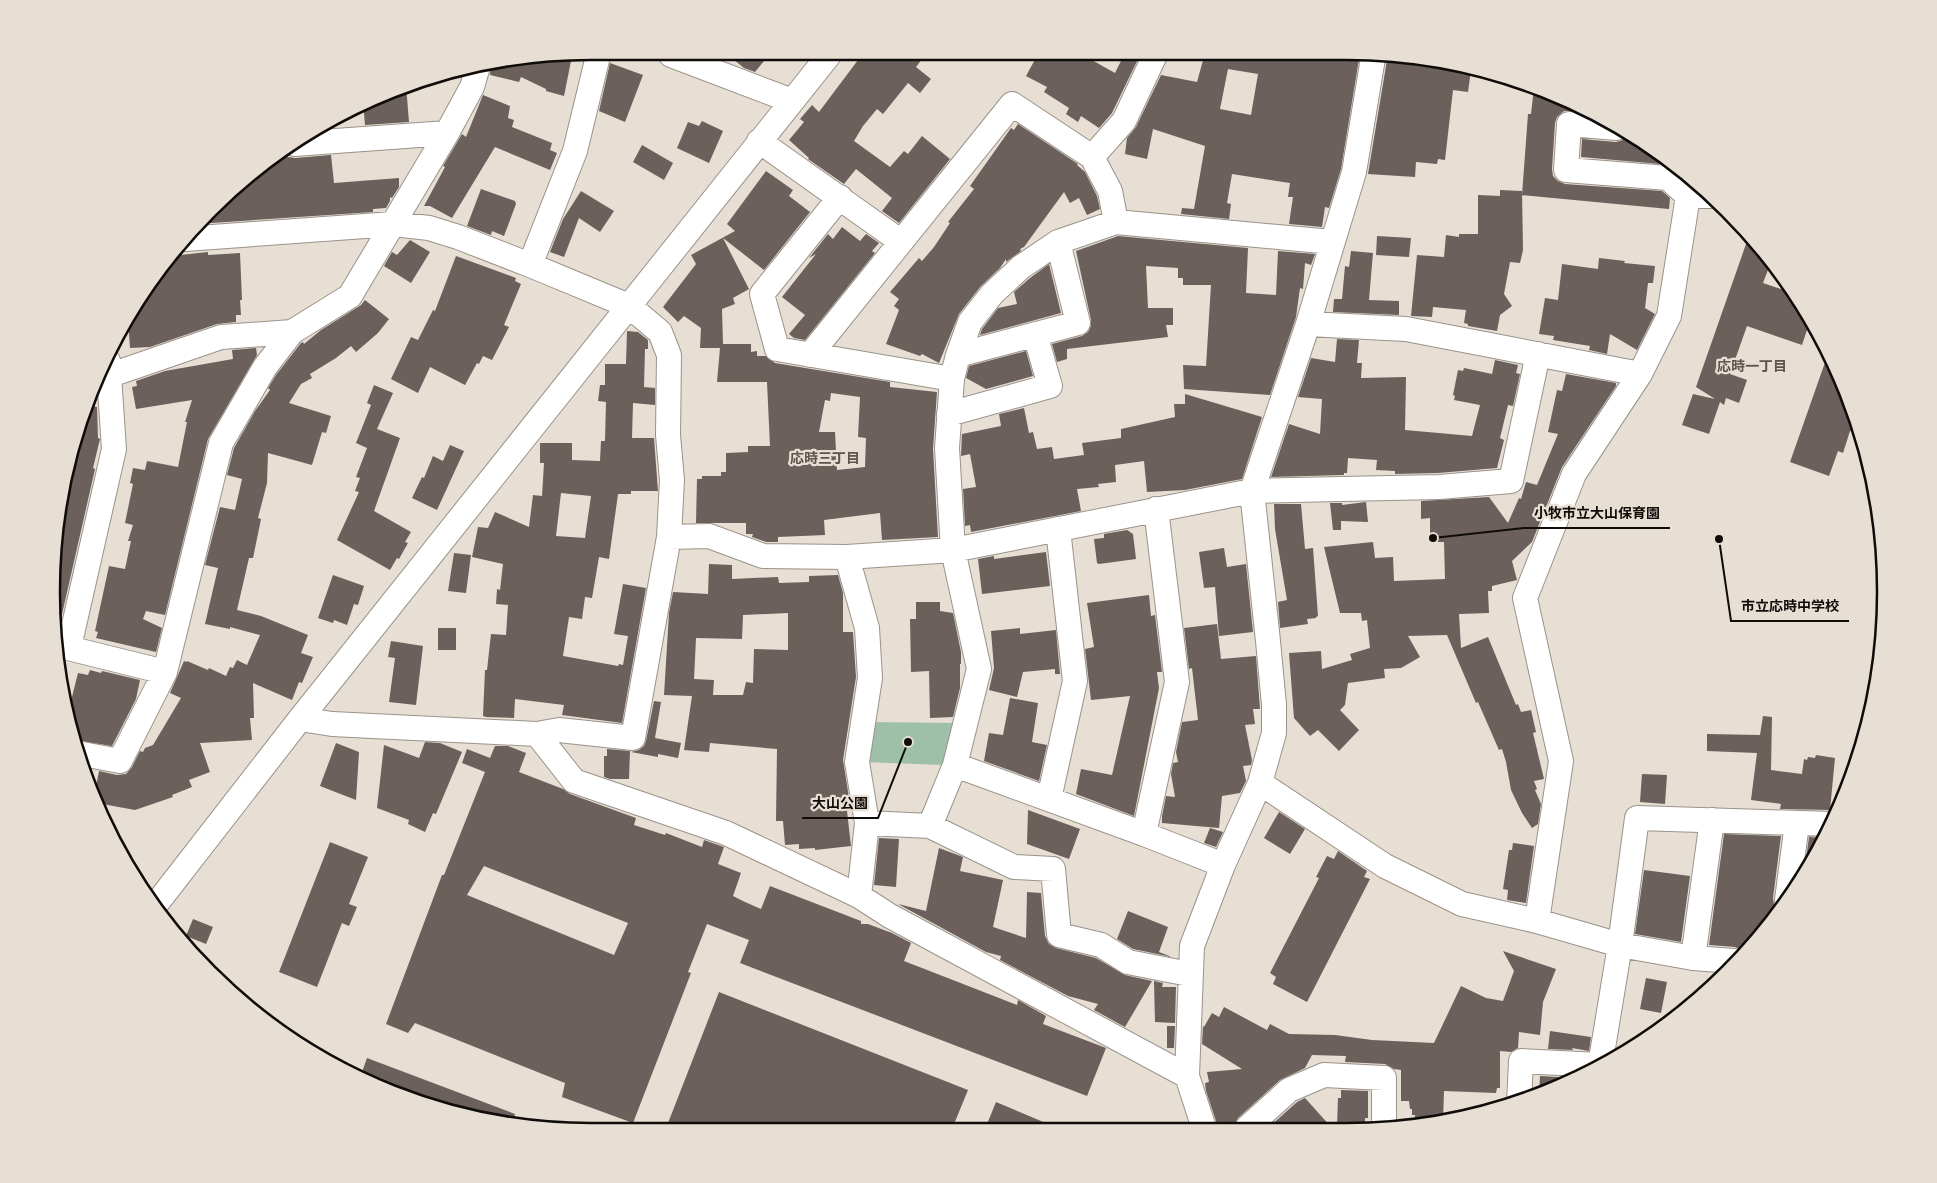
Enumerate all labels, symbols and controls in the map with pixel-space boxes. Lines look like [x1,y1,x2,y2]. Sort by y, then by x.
district label: 応時一丁目 [1717,355,1787,376]
district label: 応時三丁目 [790,447,860,468]
callout: 小牧市立大山保育園 [1524,499,1670,528]
text: 小牧市立大山保育園 [1534,502,1660,523]
callout: 市立応時中学校 [1731,592,1849,621]
text: 市立応時中学校 [1741,595,1839,616]
callout: 大山公園 [802,789,878,818]
text: 大山公園 [812,792,868,813]

